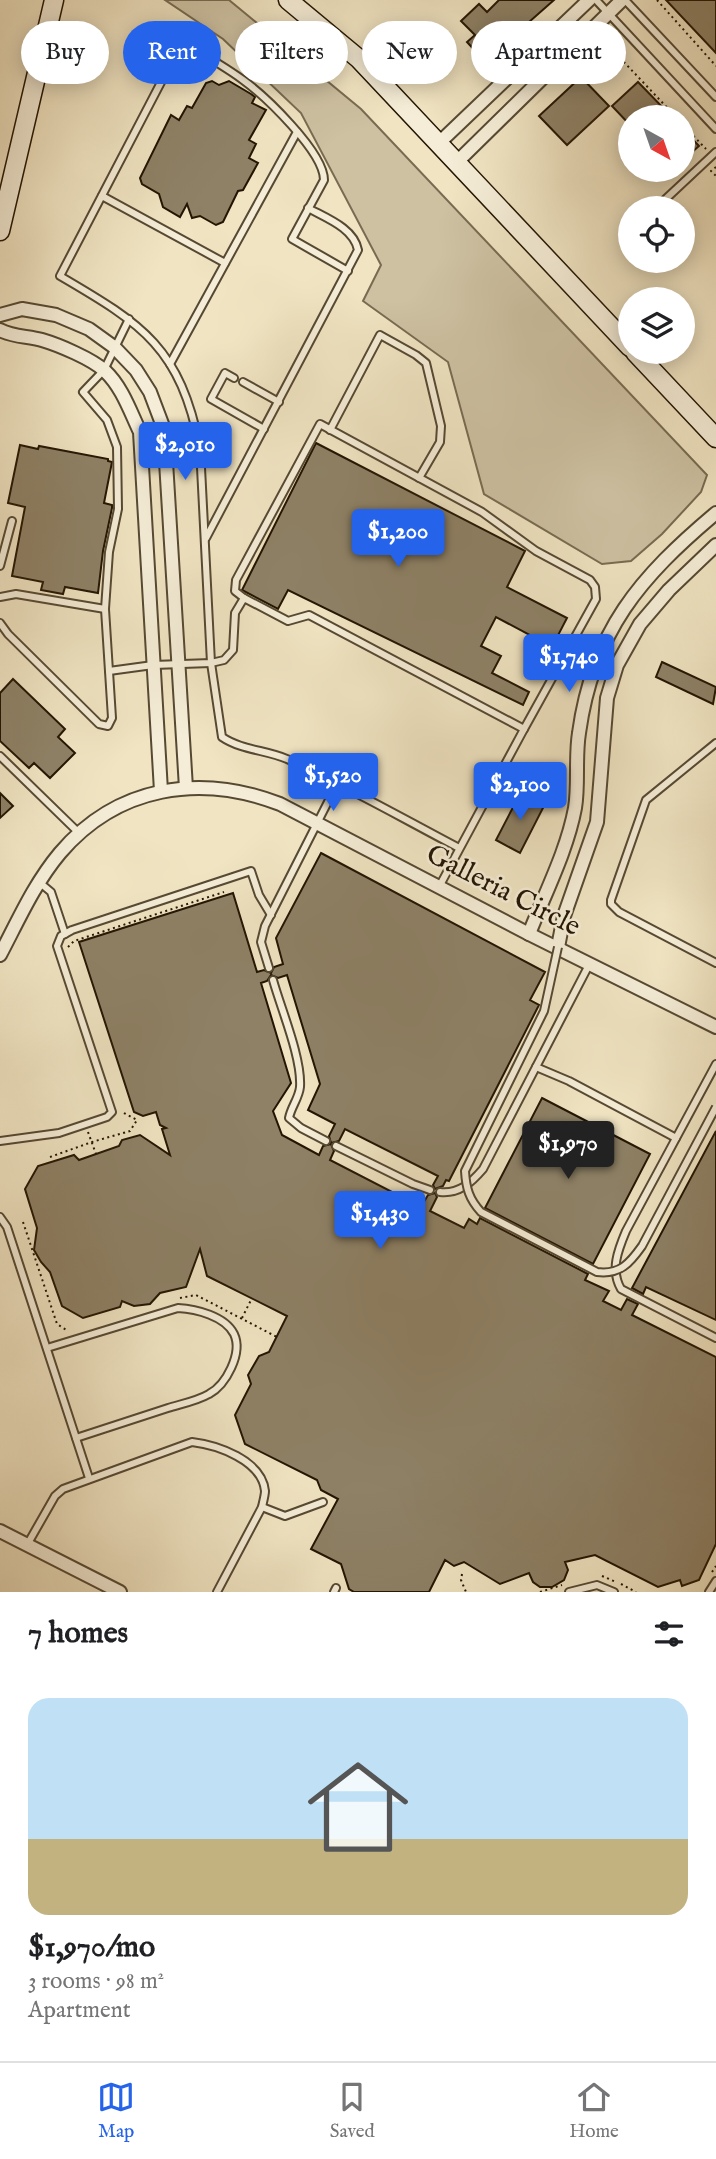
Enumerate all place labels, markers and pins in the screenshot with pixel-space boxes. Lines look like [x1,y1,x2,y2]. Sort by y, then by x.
pin: $2,010 [128,422,242,482]
pin: $1,200 [341,510,455,569]
pin: $1,740 [512,634,626,694]
pin: $1,520 [276,754,390,813]
pin: $2,100 [463,762,577,822]
pin: $1,970 [511,1122,625,1181]
pin: $1,430 [323,1192,437,1251]

